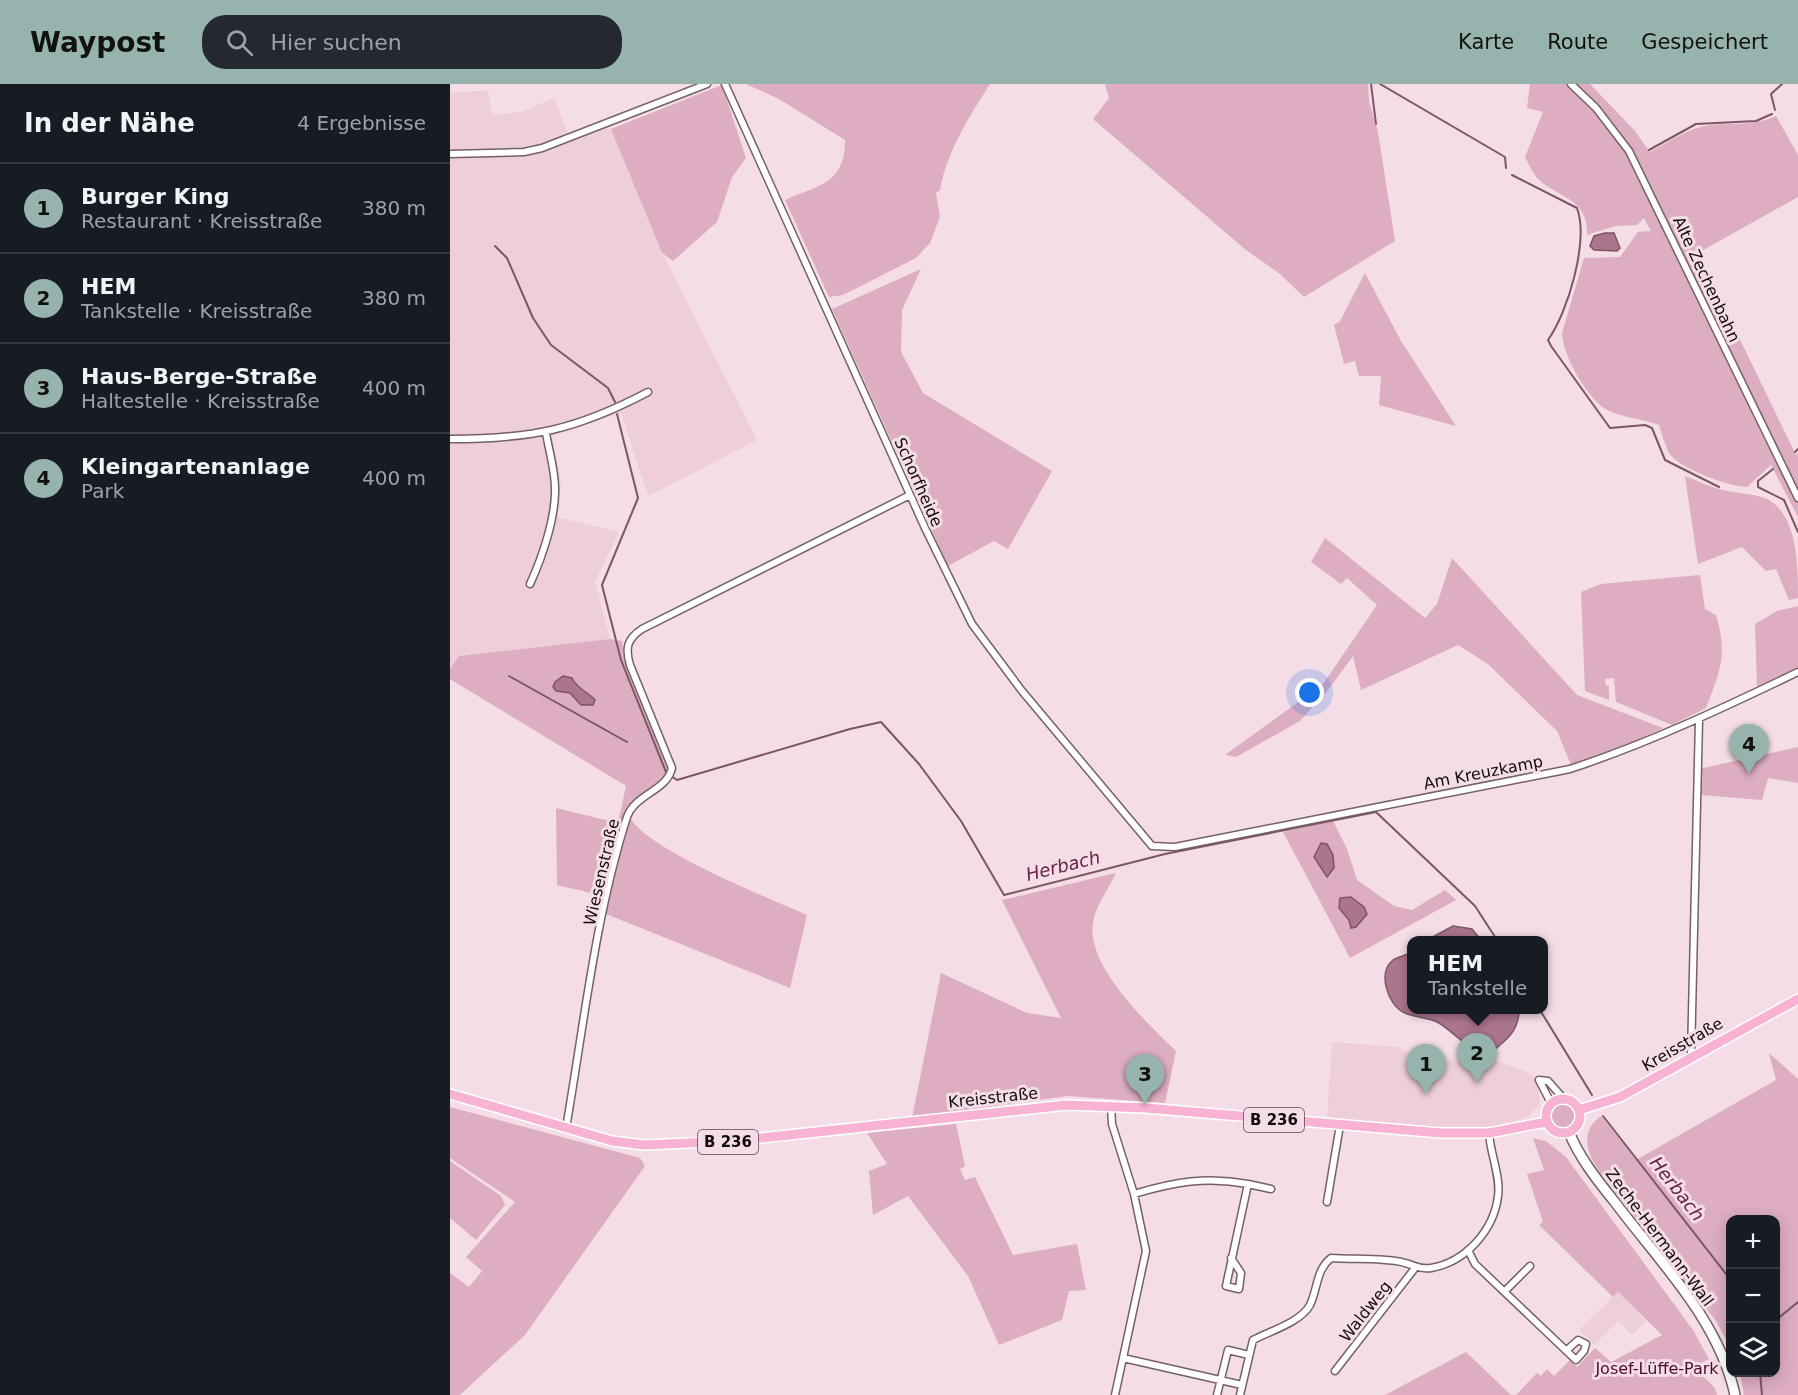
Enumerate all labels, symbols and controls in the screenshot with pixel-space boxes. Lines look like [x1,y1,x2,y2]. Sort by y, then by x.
search box [202,15,622,69]
text: Waypost [30,26,166,59]
icon: search [223,26,256,59]
text: Hier suchen [271,30,402,55]
text: Karte [1458,30,1514,54]
text: Route [1547,30,1608,54]
text: Gespeichert [1641,30,1768,54]
text: In der Nähe [24,108,195,138]
text: 4 Ergebnisse [297,111,426,135]
text: Burger King [81,184,229,209]
text: 1 [37,196,50,220]
text: 380 m [362,196,426,220]
text: Restaurant · Kreisstraße [81,209,322,233]
street label: Alte Zechenbahn [1669,213,1744,345]
text: HEM [81,274,136,299]
text: 2 [37,286,50,310]
text: 380 m [362,286,426,310]
text: Tankstelle · Kreisstraße [81,299,312,323]
text: Haus-Berge-Straße [81,364,317,389]
text: 3 [37,376,50,400]
text: 400 m [362,376,426,400]
text: Haltestelle · Kreisstraße [81,389,320,413]
street label: Schorfheide [890,435,947,530]
text: Kleingartenanlage [81,454,310,479]
text: 4 [37,466,50,490]
text: 400 m [362,466,426,490]
text: Park [81,479,124,503]
your location [1295,678,1324,707]
pin: 4 [1730,724,1768,774]
street label: Am Kreuzkamp [1422,752,1544,793]
street label: Wiesenstraße [580,817,623,927]
water label: Herbach [1024,846,1102,885]
popup [1407,936,1548,1014]
text: HEM [1428,951,1483,976]
text: Tankstelle [1428,976,1527,1000]
street label: Kreisstraße [1638,1014,1726,1075]
pin: 2 [1458,1034,1496,1083]
pin: 1 [1406,1044,1446,1094]
pin: 3 [1126,1054,1164,1104]
street label: Kreisstraße [947,1083,1039,1112]
road number: B 236 [1244,1108,1304,1132]
road number: B 236 [698,1130,758,1154]
water label: Herbach [1646,1152,1709,1225]
street label: Zeche-Hermann-Wall [1602,1165,1718,1310]
map controls [1726,1215,1780,1377]
button: + [1726,1215,1780,1269]
button: − [1726,1269,1780,1323]
street label: Waldweg [1336,1277,1395,1346]
button: layers [1726,1323,1780,1377]
park label: Josef-Lüffe-Park [1594,1359,1719,1378]

